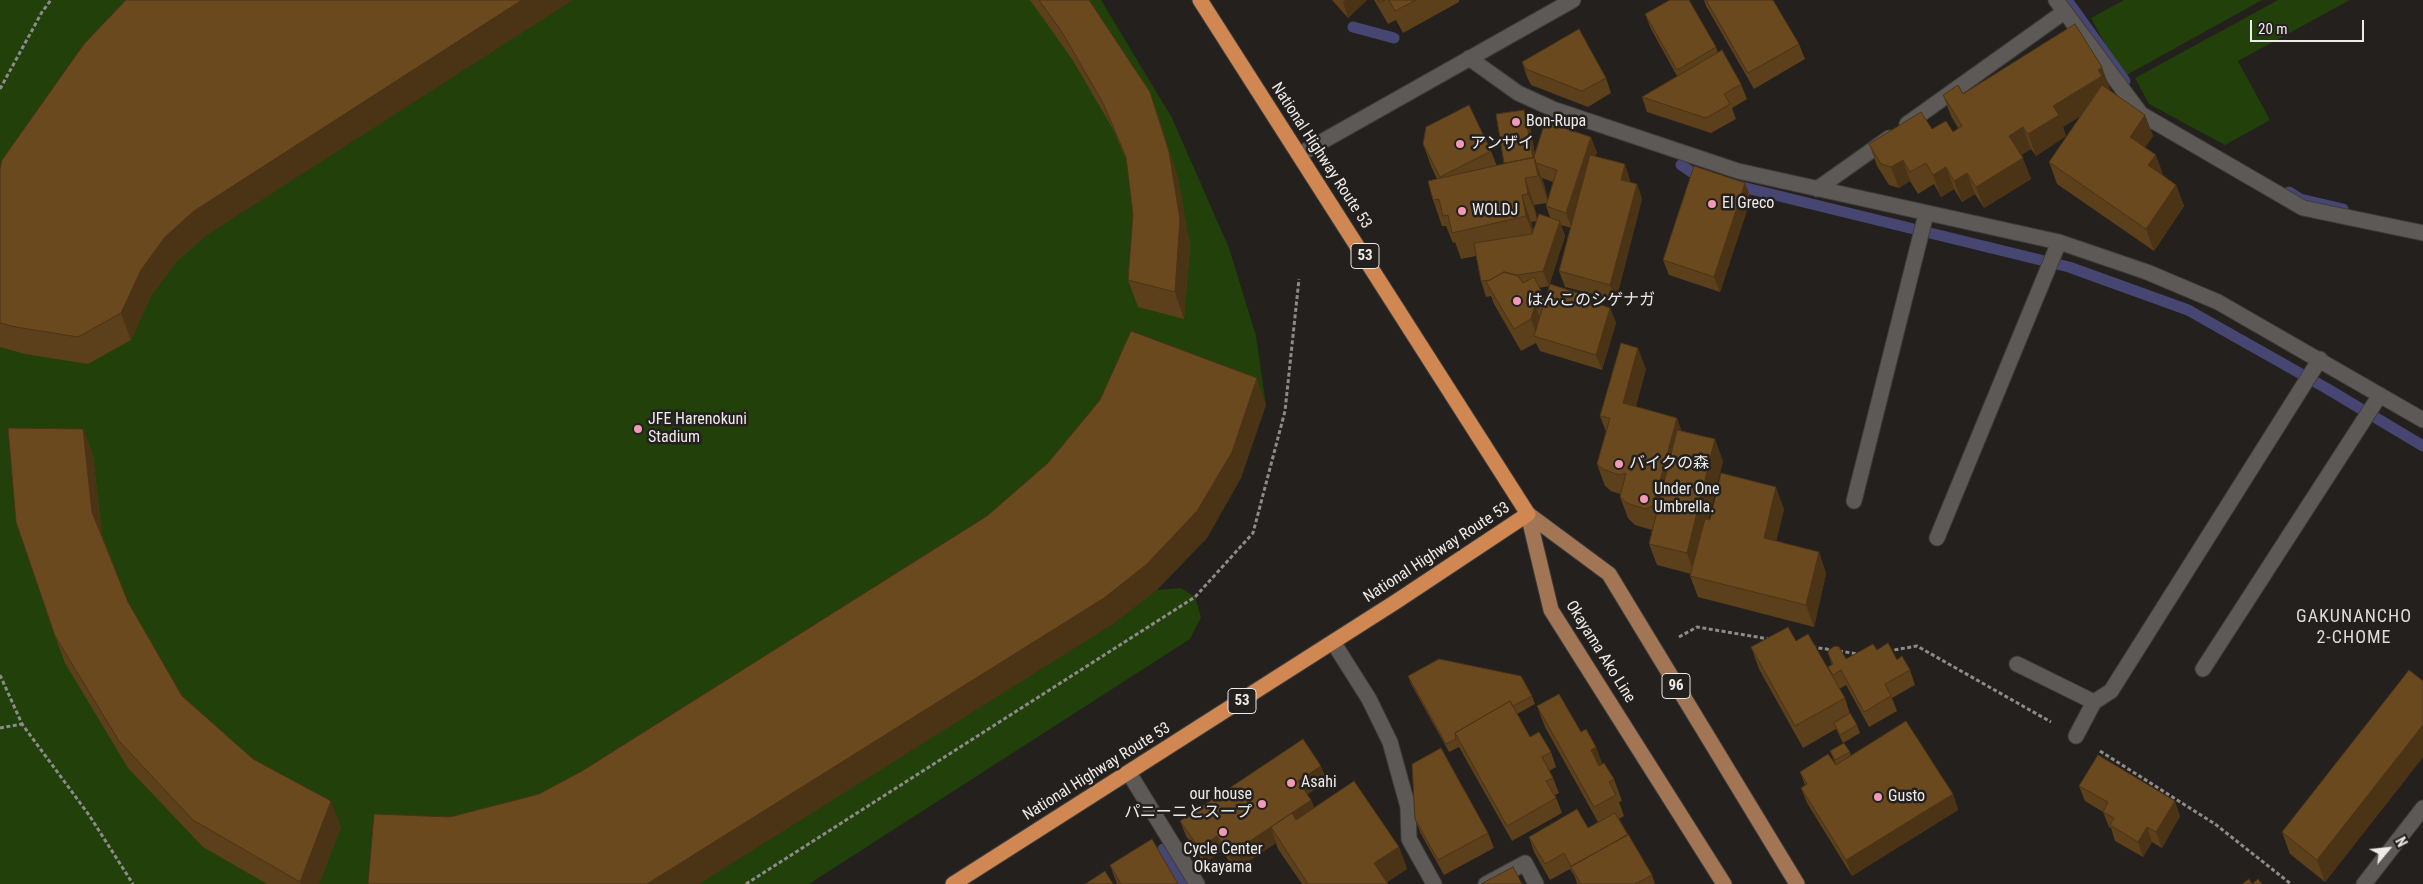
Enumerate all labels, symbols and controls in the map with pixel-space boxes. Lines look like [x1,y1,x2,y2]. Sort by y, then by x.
scale bar [2253,10,2367,42]
text: 20 m [2258,20,2288,38]
street label: National Highway Route 53 [1267,79,1375,233]
place label: Bon-Rupa [1526,112,1586,132]
marker: Bon-Rupa [1510,116,1522,128]
place label: アンザイ [1470,134,1534,154]
marker: アンザイ [1454,138,1466,150]
place label: El Greco [1722,194,1774,214]
marker: El Greco [1706,198,1718,210]
place label: WOLDJ [1472,201,1518,221]
marker: WOLDJ [1456,205,1468,217]
road number: 53 [1351,244,1379,268]
place label: はんこのシゲナガ [1527,291,1655,311]
marker: はんこのシゲナガ [1511,295,1523,307]
place label: JFE Harenokuni Stadium [648,410,747,448]
marker: JFE Harenokuni Stadium [632,423,644,435]
place label: バイクの森 [1629,454,1709,474]
marker: バイクの森 [1613,458,1625,470]
place label: Under One Umbrella. [1654,480,1720,518]
marker: Under One Umbrella. [1638,493,1650,505]
street label: National Highway Route 53 [1360,499,1514,607]
street label: Okayama Ako Line [1561,597,1639,707]
district label: GAKUNANCHO 2-CHOME [2295,606,2413,649]
road number: 96 [1662,674,1690,698]
road number: 53 [1228,688,1256,714]
street label: National Highway Route 53 [1020,719,1174,825]
place label: Asahi [1301,773,1337,793]
marker: Asahi [1285,777,1297,789]
place label: our house パニーニとスープ [1124,785,1252,823]
place label: Gusto [1888,787,1925,807]
marker: Gusto [1872,791,1884,803]
marker: our house パニーニとスープ [1256,798,1268,810]
north arrow [2363,824,2413,874]
marker: Cycle Center Okayama [1217,826,1229,838]
text: N [2392,834,2410,849]
place label: Cycle Center Okayama [1183,840,1263,878]

